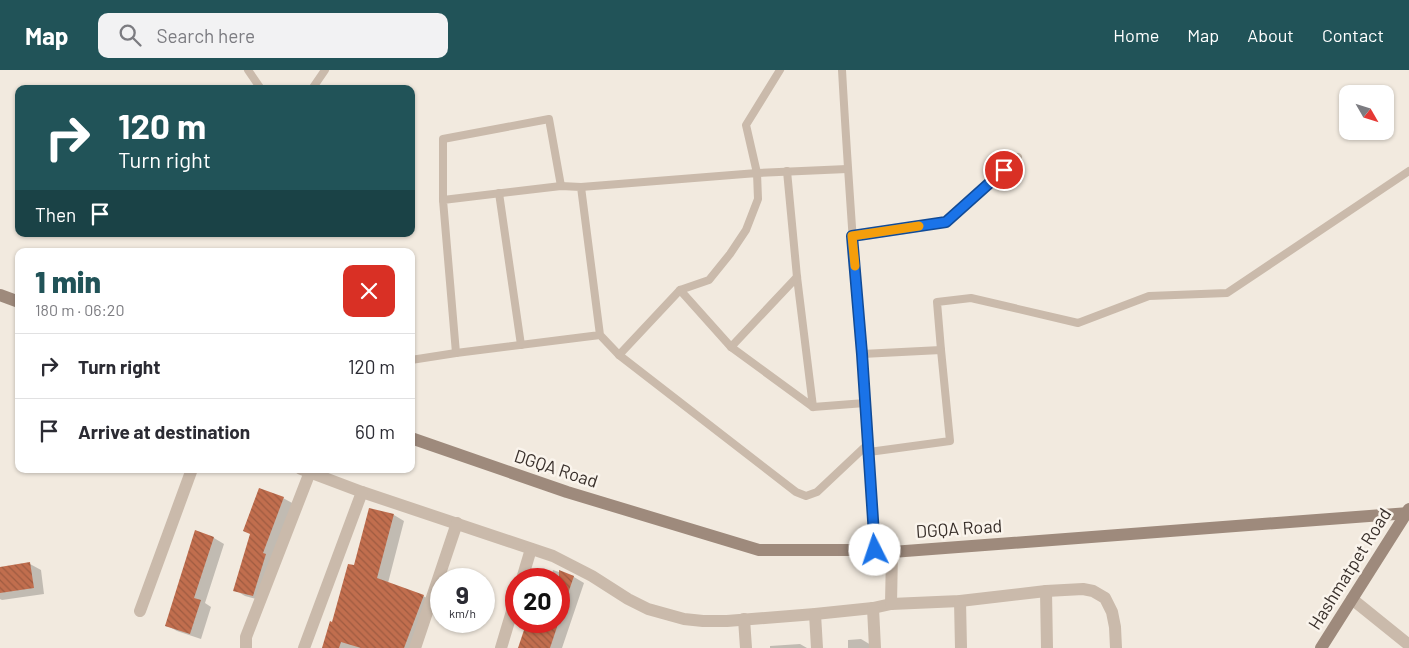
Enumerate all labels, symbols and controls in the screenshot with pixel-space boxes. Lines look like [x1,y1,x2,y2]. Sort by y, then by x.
search box [98,13,448,58]
text: Map [25,21,68,50]
icon: search [116,21,144,49]
text: Search here [156,24,255,47]
text: Home [1113,24,1159,46]
text: Map [1187,24,1219,46]
text: About [1247,24,1294,46]
text: Contact [1322,24,1384,46]
north arrow [1339,85,1394,140]
map controls [1339,85,1394,140]
text: 120 m [118,104,206,146]
icon: right [35,105,100,170]
text: Turn right [118,146,211,172]
pin [983,149,1025,191]
icon: arrive [990,156,1018,184]
icon: arrive [86,200,114,228]
text: Then [35,203,76,226]
text: 1 min [35,263,101,299]
button: close [343,265,395,317]
text: 180 m · 06:20 [35,300,125,319]
icon: right [35,352,63,380]
text: Turn right [78,355,160,378]
text: 120 m [348,355,395,378]
icon: arrive [35,417,63,445]
text: Arrive at destination [78,420,250,443]
text: 60 m [355,420,395,443]
street label: DGQA Road [512,444,601,492]
street label: Hashmatpet Road [1303,504,1395,633]
street label: DGQA Road [915,514,1003,542]
position arrow [848,523,900,575]
speed limit sign: 20 [505,568,570,633]
text: 9 [456,579,469,609]
text: km/h [449,606,476,620]

